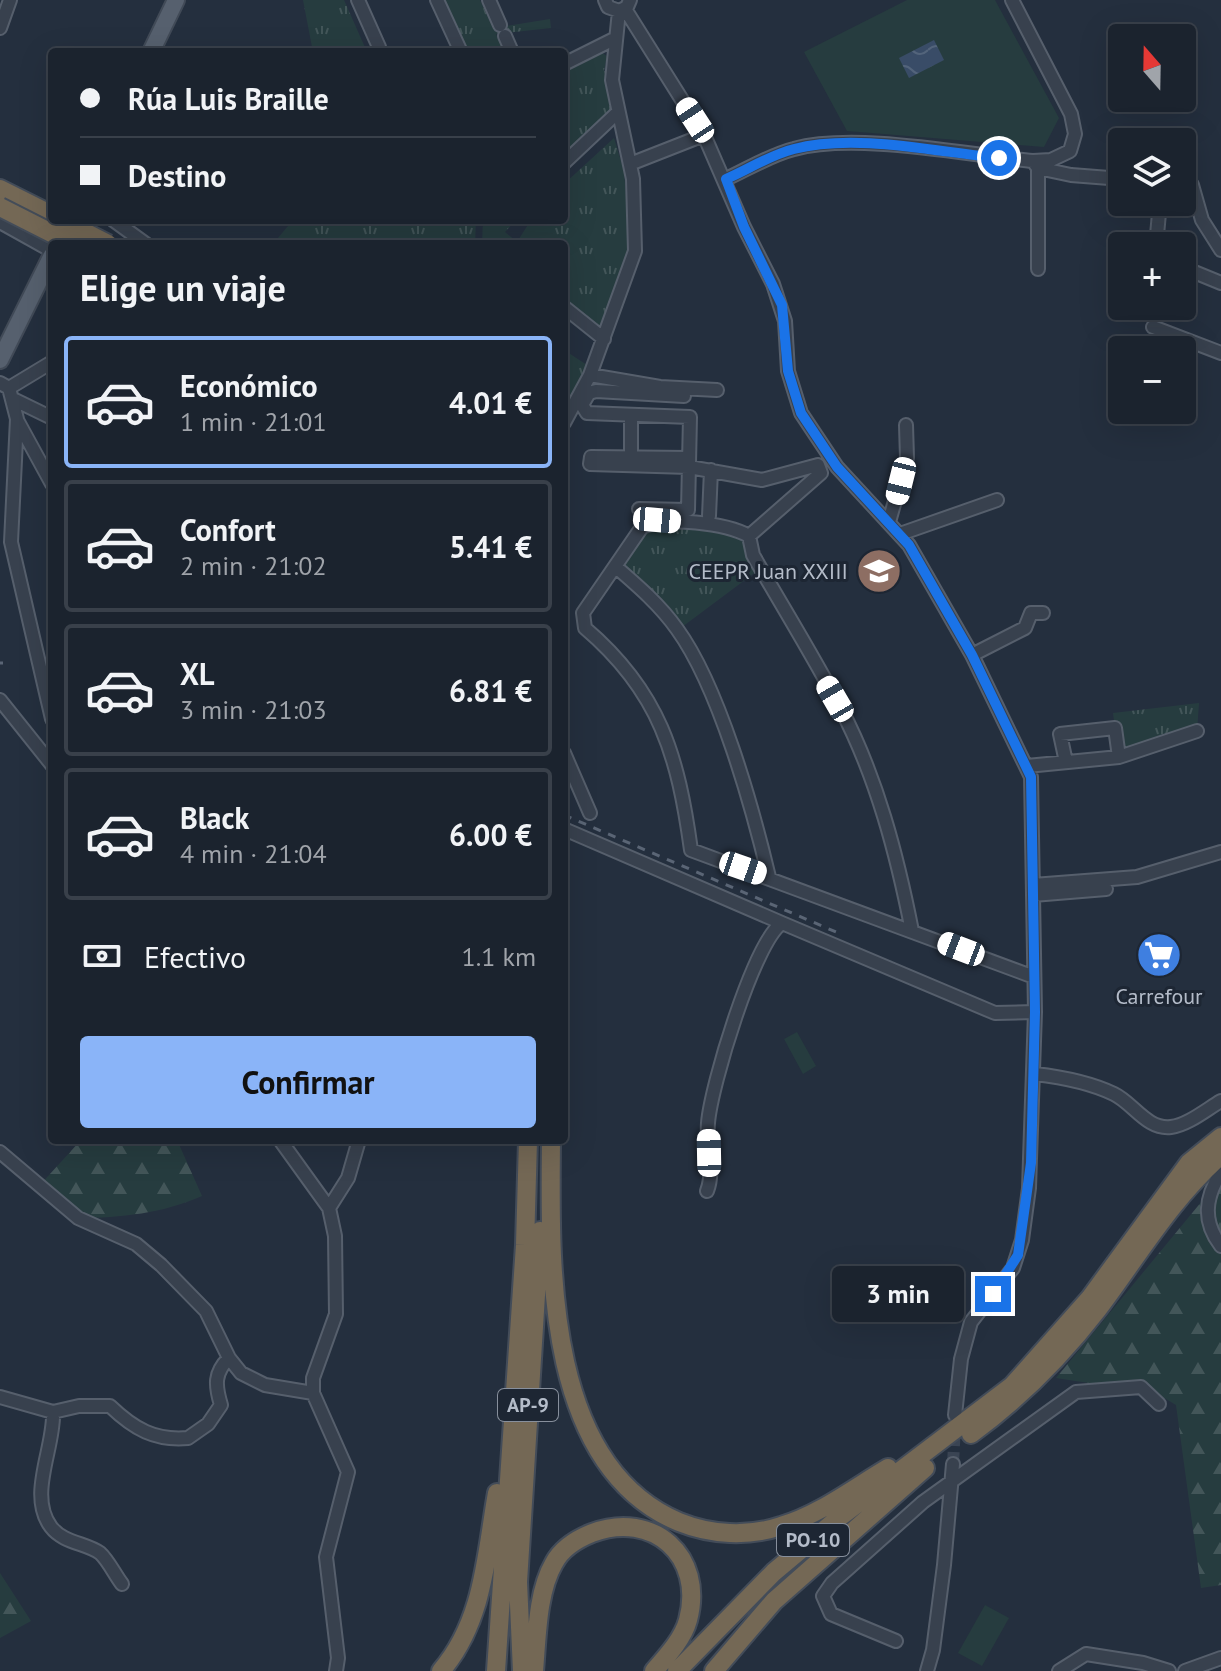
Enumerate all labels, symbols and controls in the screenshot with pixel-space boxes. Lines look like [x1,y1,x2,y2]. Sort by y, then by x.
north arrow [1108,24,1196,112]
map controls [1108,24,1196,424]
text: Rúa Luis Braille [128,79,329,118]
car [672,93,718,147]
button: layers [1108,128,1196,216]
route start [981,140,1017,176]
text: Destino [128,156,226,195]
button: + [1108,232,1196,320]
text: Elige un viaje [80,264,286,311]
button: − [1108,336,1196,424]
icon: car [84,366,156,438]
text: Económico [180,366,318,405]
text: 4.01 € [449,383,532,422]
text: 1 min · 21:01 [180,405,327,438]
car [884,455,918,507]
car [632,506,682,534]
icon: car [84,510,156,582]
text: Confort [180,510,276,549]
text: 5.41 € [449,527,532,566]
school or university icon: CEEPR Juan XXIII [855,547,903,595]
text: 2 min · 21:02 [180,549,327,582]
place label: CEEPR Juan XXIII [688,557,848,585]
icon: car [84,654,156,726]
text: XL [180,654,214,693]
text: 6.81 € [449,671,532,710]
car [813,672,857,726]
text: 3 min · 21:03 [180,693,327,726]
icon: car [84,798,156,870]
text: Black [180,798,249,837]
text: 6.00 € [449,815,532,854]
text: 4 min · 21:04 [180,837,327,870]
car [716,849,770,887]
car [934,929,988,969]
supermarket icon: Carrefour [1135,931,1183,979]
icon: cash [80,934,124,978]
text: Efectivo [144,937,246,976]
text: 1.1 km [462,940,536,973]
place label: Carrefour [1115,982,1203,1010]
button: Confirmar [80,1036,536,1128]
car [697,1129,721,1177]
callout: 3 min [833,1266,965,1322]
route end [975,1276,1011,1312]
text: 3 min [866,1277,930,1310]
road number: AP-9 [498,1389,558,1421]
road number: PO-10 [777,1524,849,1556]

